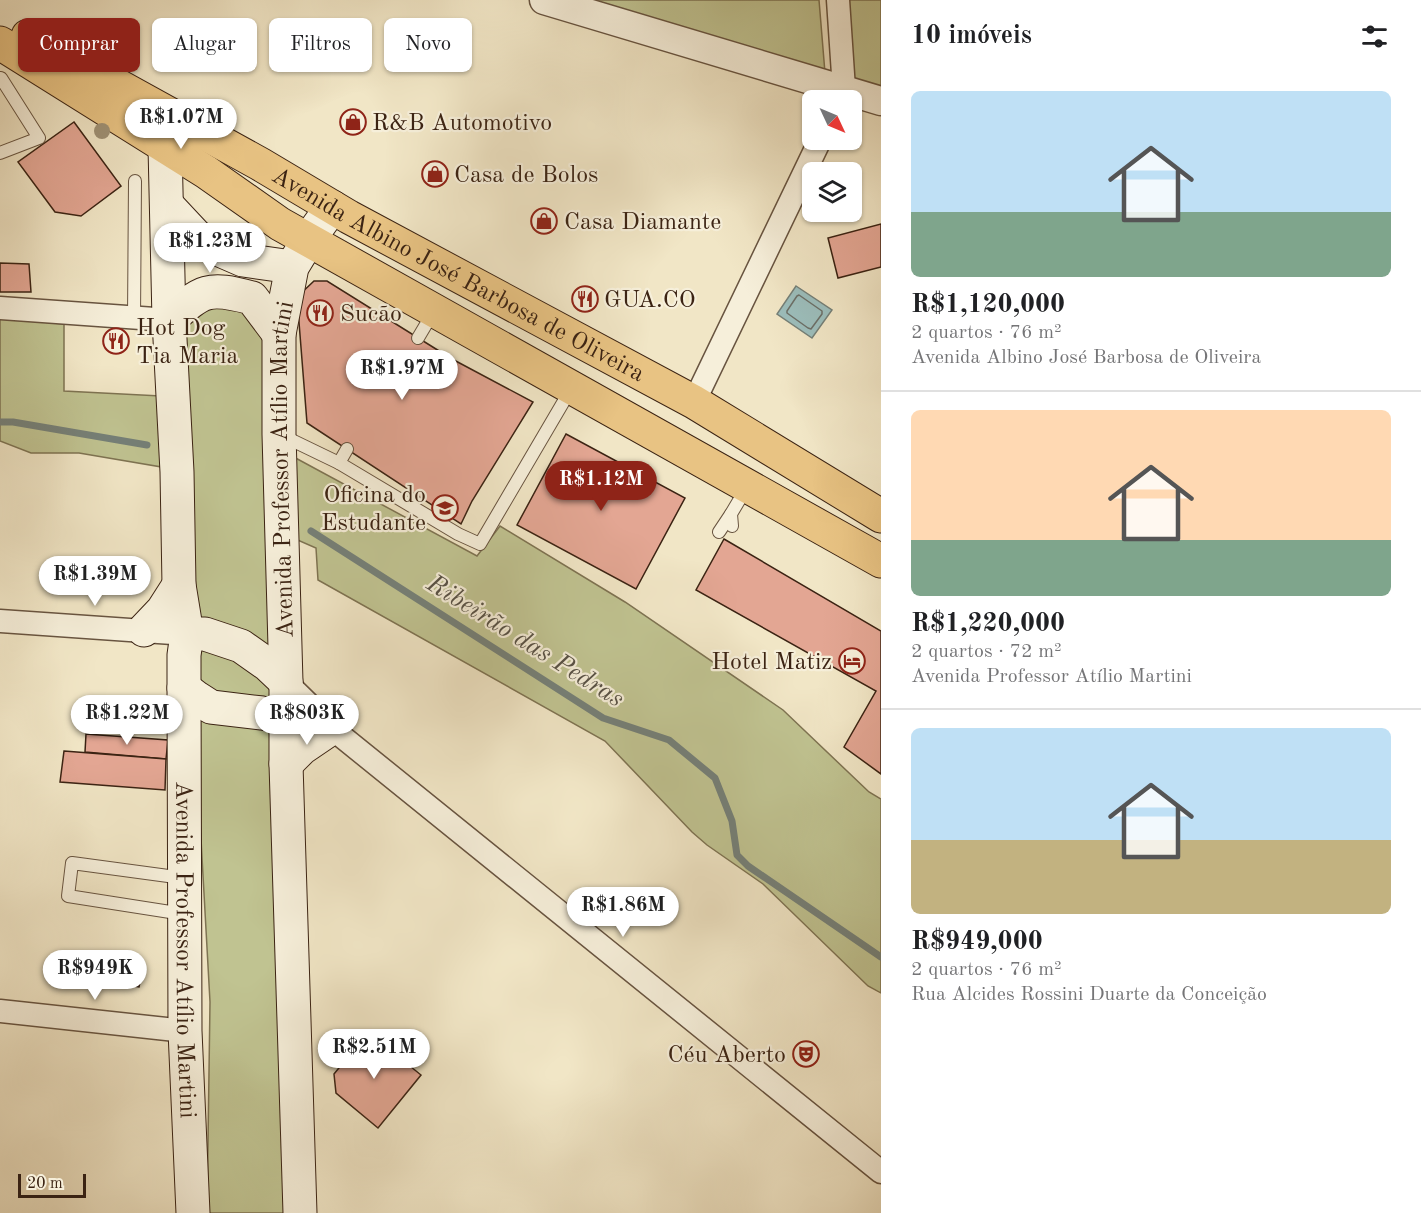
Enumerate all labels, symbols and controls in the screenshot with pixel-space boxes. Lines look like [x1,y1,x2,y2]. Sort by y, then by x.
chip: Comprar [18,18,140,72]
chip: Alugar [152,18,257,72]
chip: Filtros [269,18,372,72]
chip: Novo [384,18,472,72]
icon: filters [1358,20,1391,53]
text: 10 imóveis [911,23,1032,49]
north arrow [802,90,862,150]
map controls [802,90,862,222]
pin: R$1.07M [126,99,236,150]
shop icon: R&B Automotivo [338,107,368,137]
text: R$1.07M [139,108,223,128]
place label: R&B Automotivo [372,112,552,136]
icon: home [1097,130,1205,238]
shop icon: Casa de Bolos [420,159,450,189]
button: layers [802,162,862,222]
street label: Avenida Albino José Barbosa de Oliveira [267,164,648,387]
place label: Casa de Bolos [454,164,598,188]
shop icon: Casa Diamante [529,206,559,236]
place label: Casa Diamante [564,211,721,235]
pin: R$1.23M [155,223,265,274]
text: R$1.23M [168,232,252,252]
restaurant icon: GUA.CO [570,284,600,314]
place label: GUA.CO [604,289,696,313]
text: R$1,120,000 [911,292,1065,318]
restaurant icon: Sucão [305,298,335,328]
street label: Avenida Professor Atílio Martini [269,299,299,638]
place label: Sucão [340,303,402,327]
place label: Hot Dog Tia Maria [136,317,238,369]
text: 2 quartos · 76 m² [911,323,1062,343]
restaurant icon: Hot Dog Tia Maria [101,326,131,356]
text: Avenida Albino José Barbosa de Oliveira [911,348,1261,368]
pin: R$1.97M [347,350,457,401]
text: R$1.97M [360,359,444,379]
icon: home [1097,449,1205,557]
pin: R$1.12M [546,461,656,512]
text: R$1.12M [559,470,643,490]
place label: Oficina do Estudante [321,484,426,536]
school or university icon: Oficina do Estudante [430,493,460,523]
pin: R$1.39M [40,556,150,607]
text: R$1.39M [53,565,137,585]
water label: Ribeirão das Pedras [421,570,628,713]
text: R$1,220,000 [911,611,1065,637]
text: 2 quartos · 72 m² [911,642,1062,662]
hotel icon: Hotel Matiz [837,646,867,676]
place label: Hotel Matiz [711,651,832,675]
text: Avenida Professor Atílio Martini [911,667,1192,687]
pin: R$1.22M [72,695,182,746]
pin: R$803K [258,695,356,746]
text: R$1.22M [85,704,169,724]
text: R$803K [269,704,345,724]
icon: home [1097,767,1205,875]
street label: Avenida Professor Atílio Martini [170,781,199,1119]
pin: R$1.86M [568,887,678,938]
text: R$1.86M [581,896,665,916]
text: R$949,000 [911,929,1043,955]
pin: R$949K [46,950,144,1001]
text: R$949K [57,959,133,979]
text: 2 quartos · 76 m² [911,960,1062,980]
text: Rua Alcides Rossini Duarte da Conceição [911,985,1267,1005]
pin: R$2.51M [319,1029,429,1080]
text: R$2.51M [332,1038,416,1058]
theatre icon: Céu Aberto [791,1039,821,1069]
place label: Céu Aberto [668,1044,786,1068]
scale bar [18,1171,86,1198]
text: 20 m [27,1176,63,1192]

